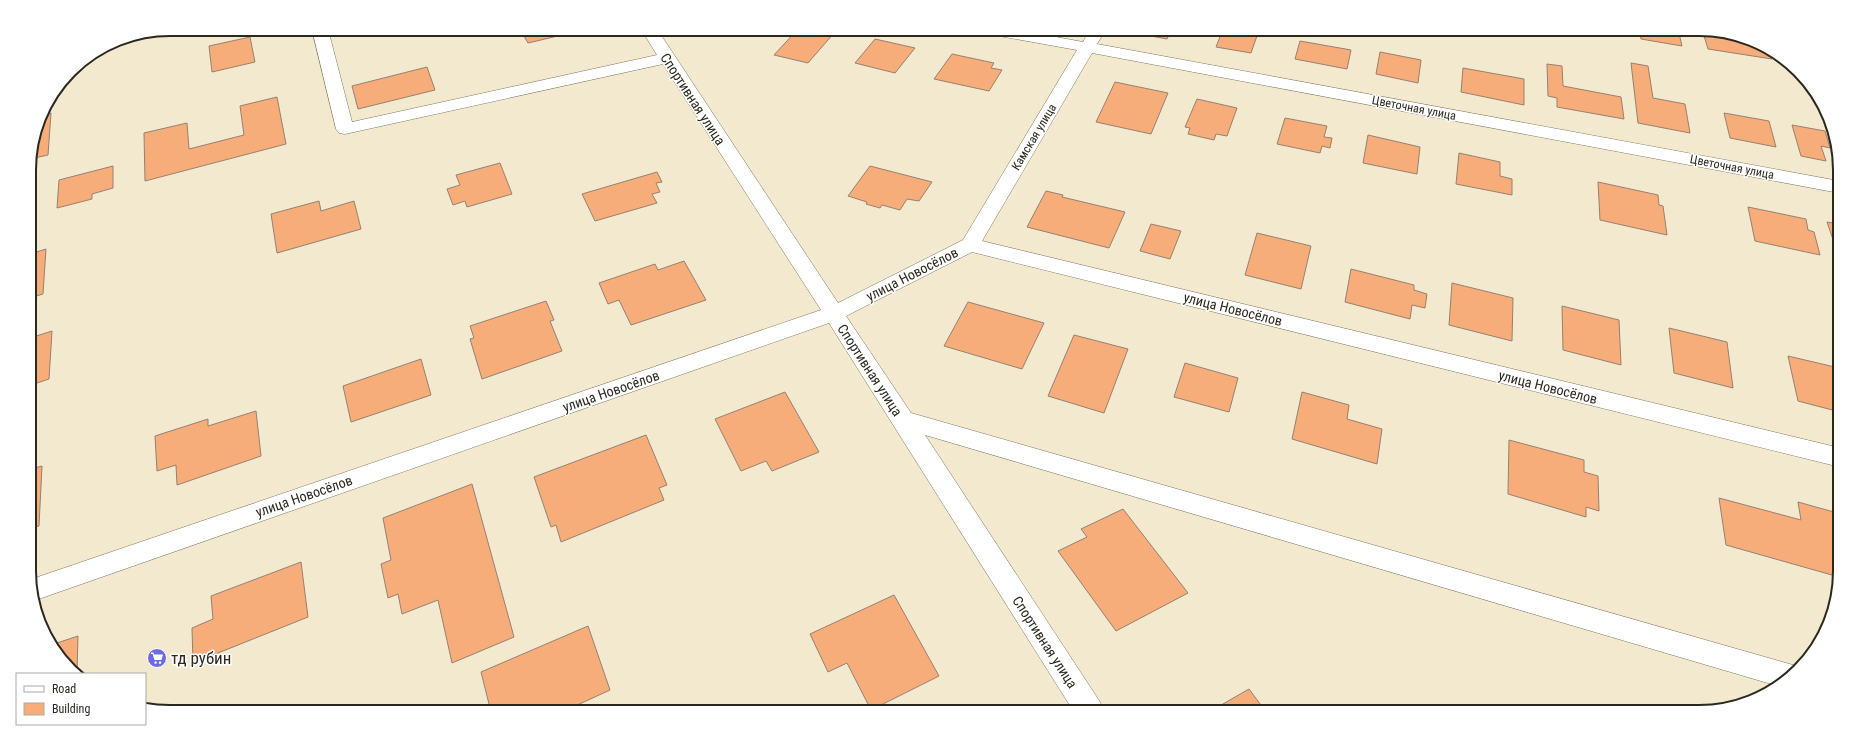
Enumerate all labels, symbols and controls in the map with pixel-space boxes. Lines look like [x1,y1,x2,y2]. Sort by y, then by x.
street label: Спортивная улица [657,50,729,148]
street label: Цветочная улица [1371,93,1457,123]
street label: Камская улица [1009,101,1059,173]
street label: Цветочная улица [1689,152,1775,182]
street label: улица Новосёлов [863,244,961,304]
street label: улица Новосёлов [1182,289,1284,329]
street label: Спортивная улица [834,321,906,419]
street label: улица Новосёлов [561,367,661,415]
street label: улица Новосёлов [1497,367,1599,407]
street label: улица Новосёлов [254,472,354,520]
street label: Спортивная улица [1009,593,1081,691]
supermarket icon: тд рубин [146,647,168,669]
place label: тд рубин [171,648,231,668]
legend [16,673,146,725]
text: Road [52,682,76,696]
text: Building [52,702,90,716]

